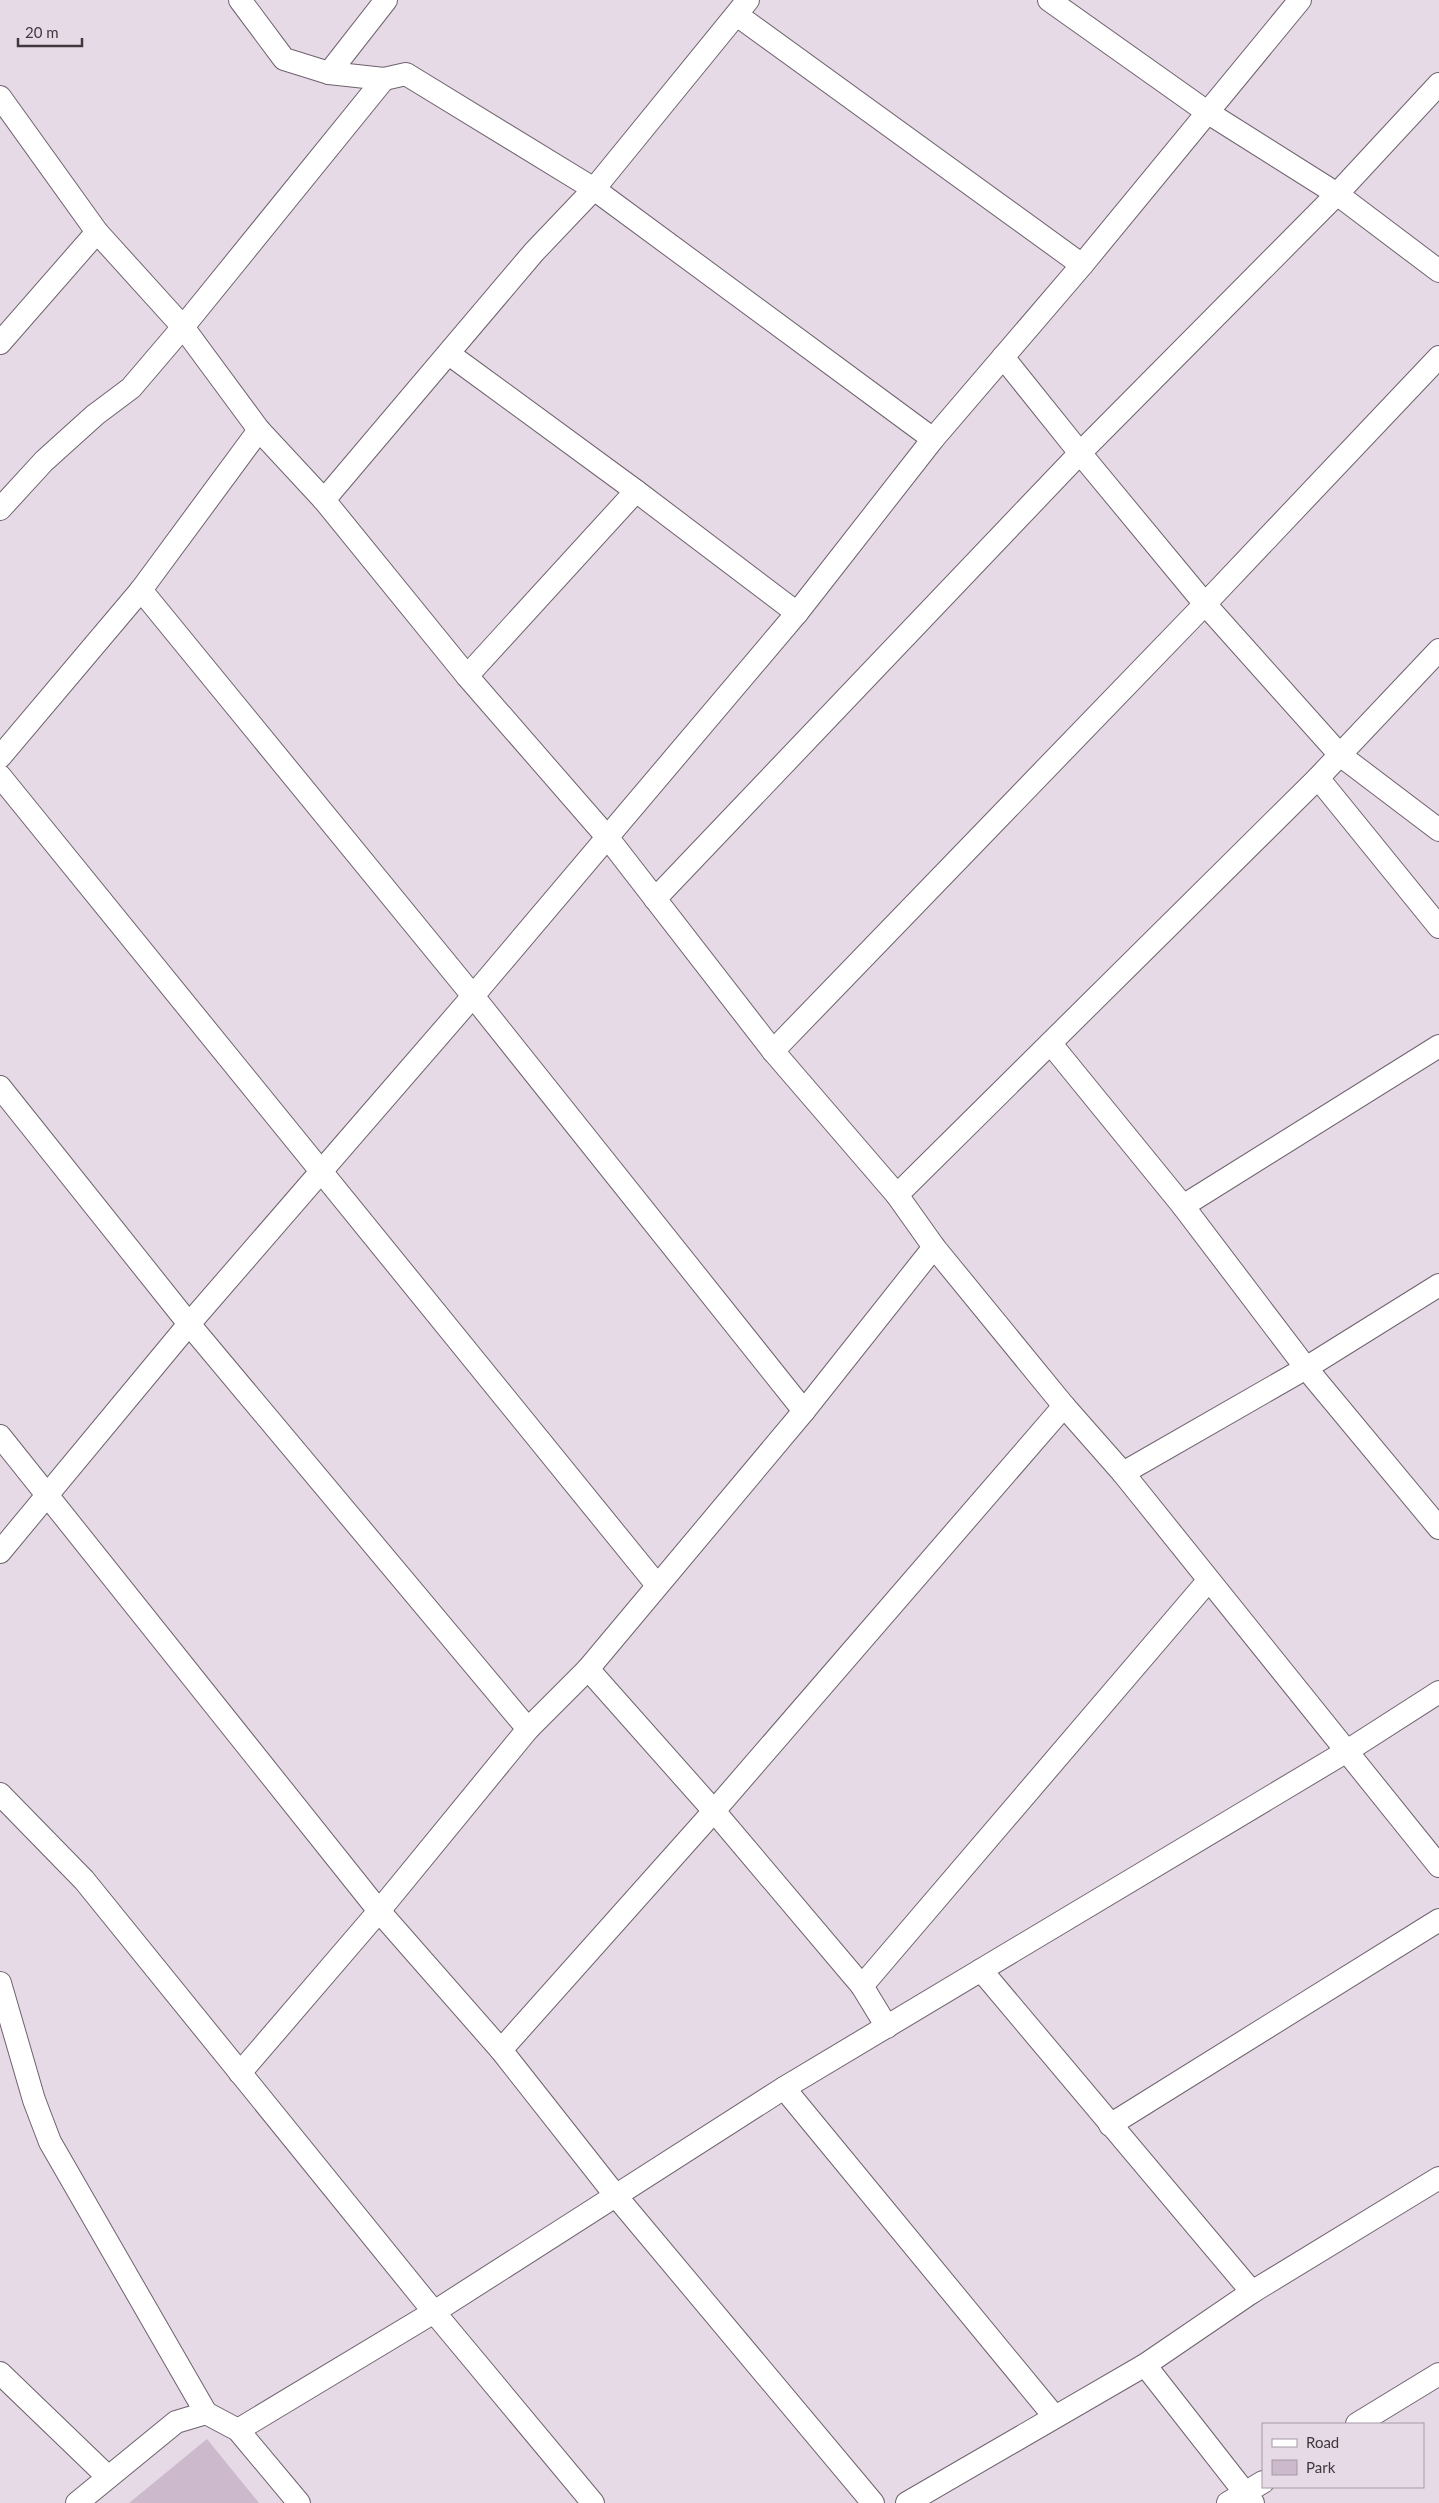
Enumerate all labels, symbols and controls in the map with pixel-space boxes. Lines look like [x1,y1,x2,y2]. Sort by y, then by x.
scale bar [18,15,81,47]
text: 20 m [25,23,59,41]
legend [1262,2423,1424,2488]
text: Road [1306,2433,1339,2451]
text: Park [1306,2458,1336,2476]

